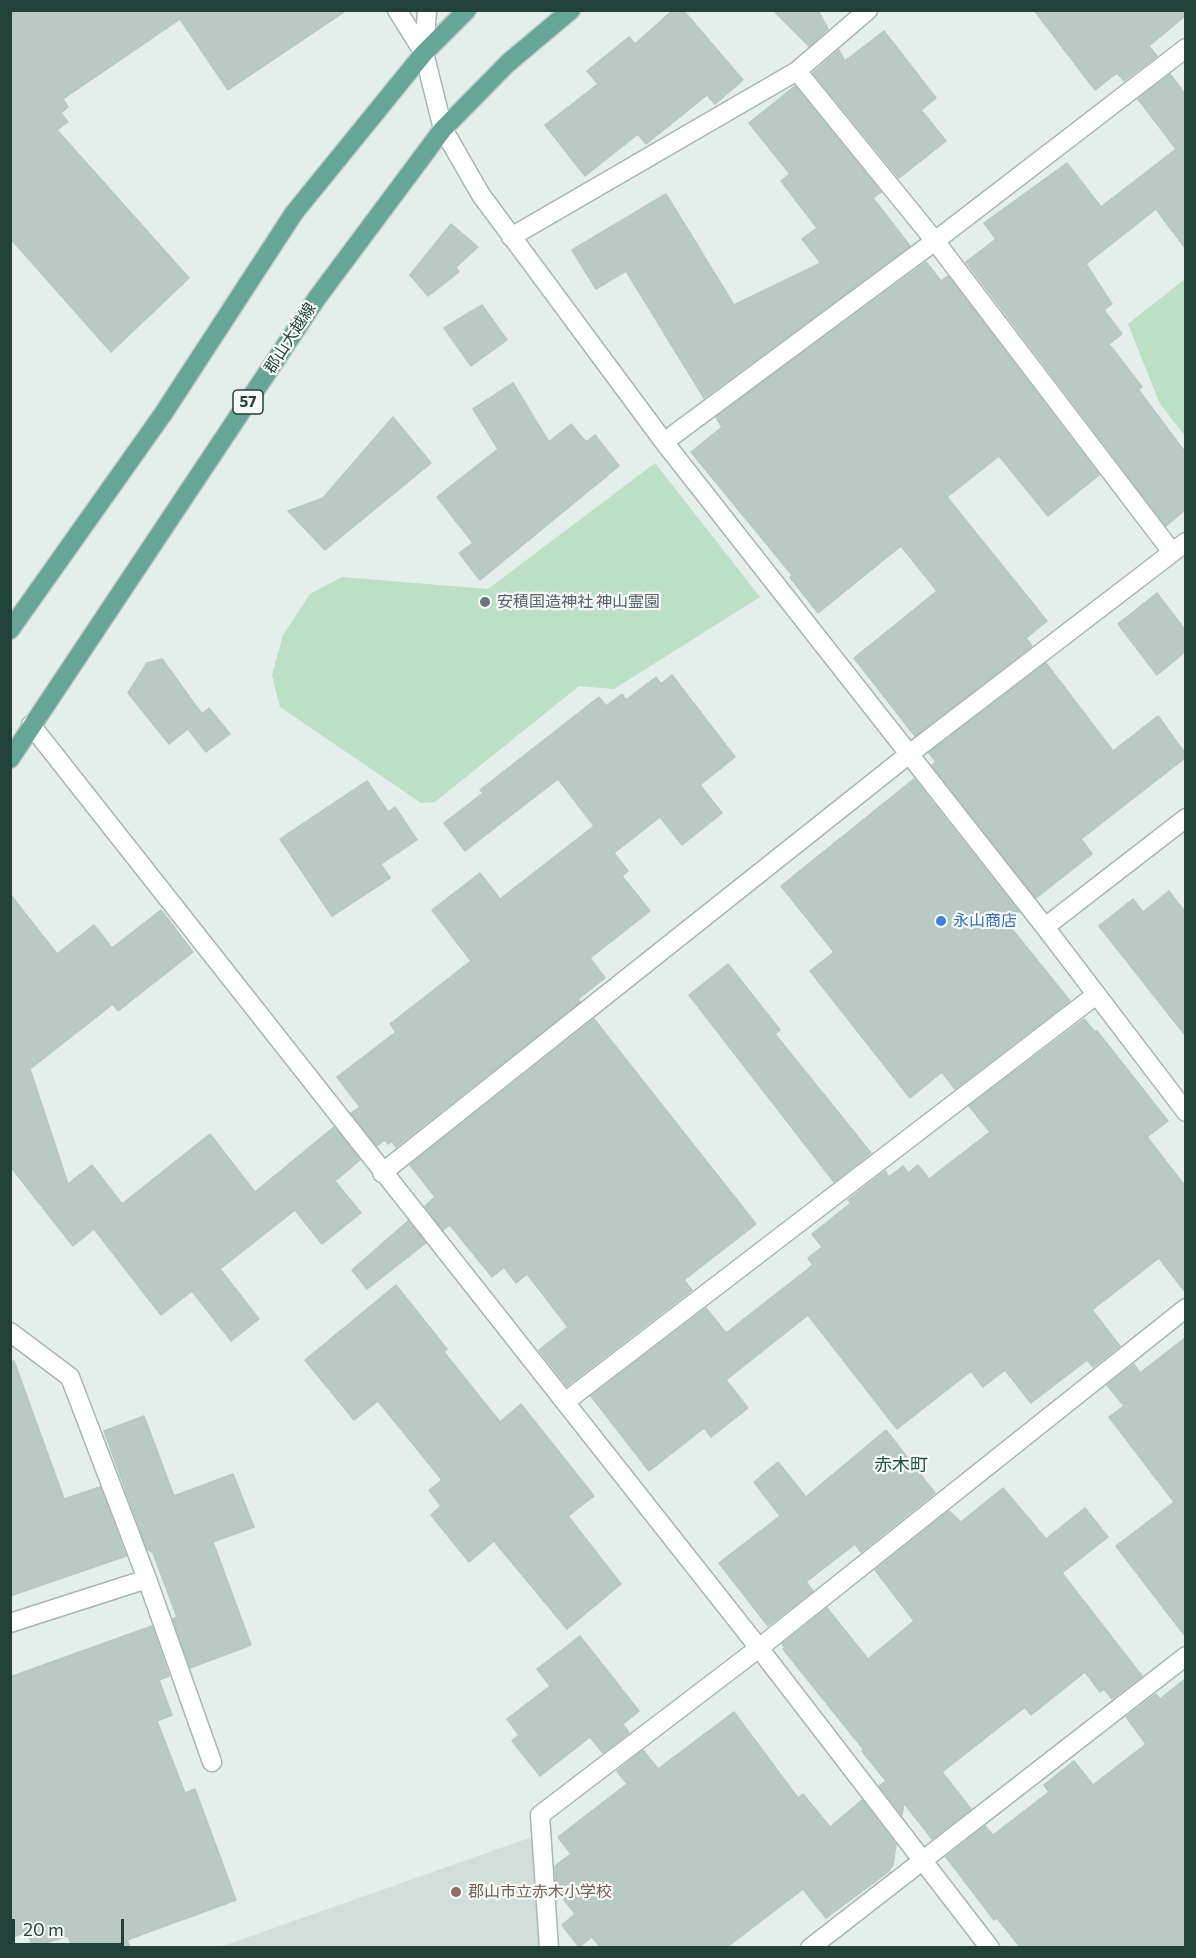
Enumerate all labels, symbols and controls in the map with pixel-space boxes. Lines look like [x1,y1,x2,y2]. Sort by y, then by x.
street label: 郡山大越線 [260,299,320,377]
road number: 57 [233,390,263,414]
place label: 安積国造神社 神山霊園 [497,592,660,612]
marker: 安積国造神社 神山霊園 [478,595,492,609]
place label: 永山商店 [953,911,1017,931]
marker: 永山商店 [934,914,948,928]
district label: 赤木町 [874,1454,928,1476]
place label: 郡山市立赤木小学校 [468,1882,612,1902]
marker: 郡山市立赤木小学校 [449,1885,463,1899]
scale bar [15,1907,128,1945]
text: 20 m [23,1918,64,1940]

